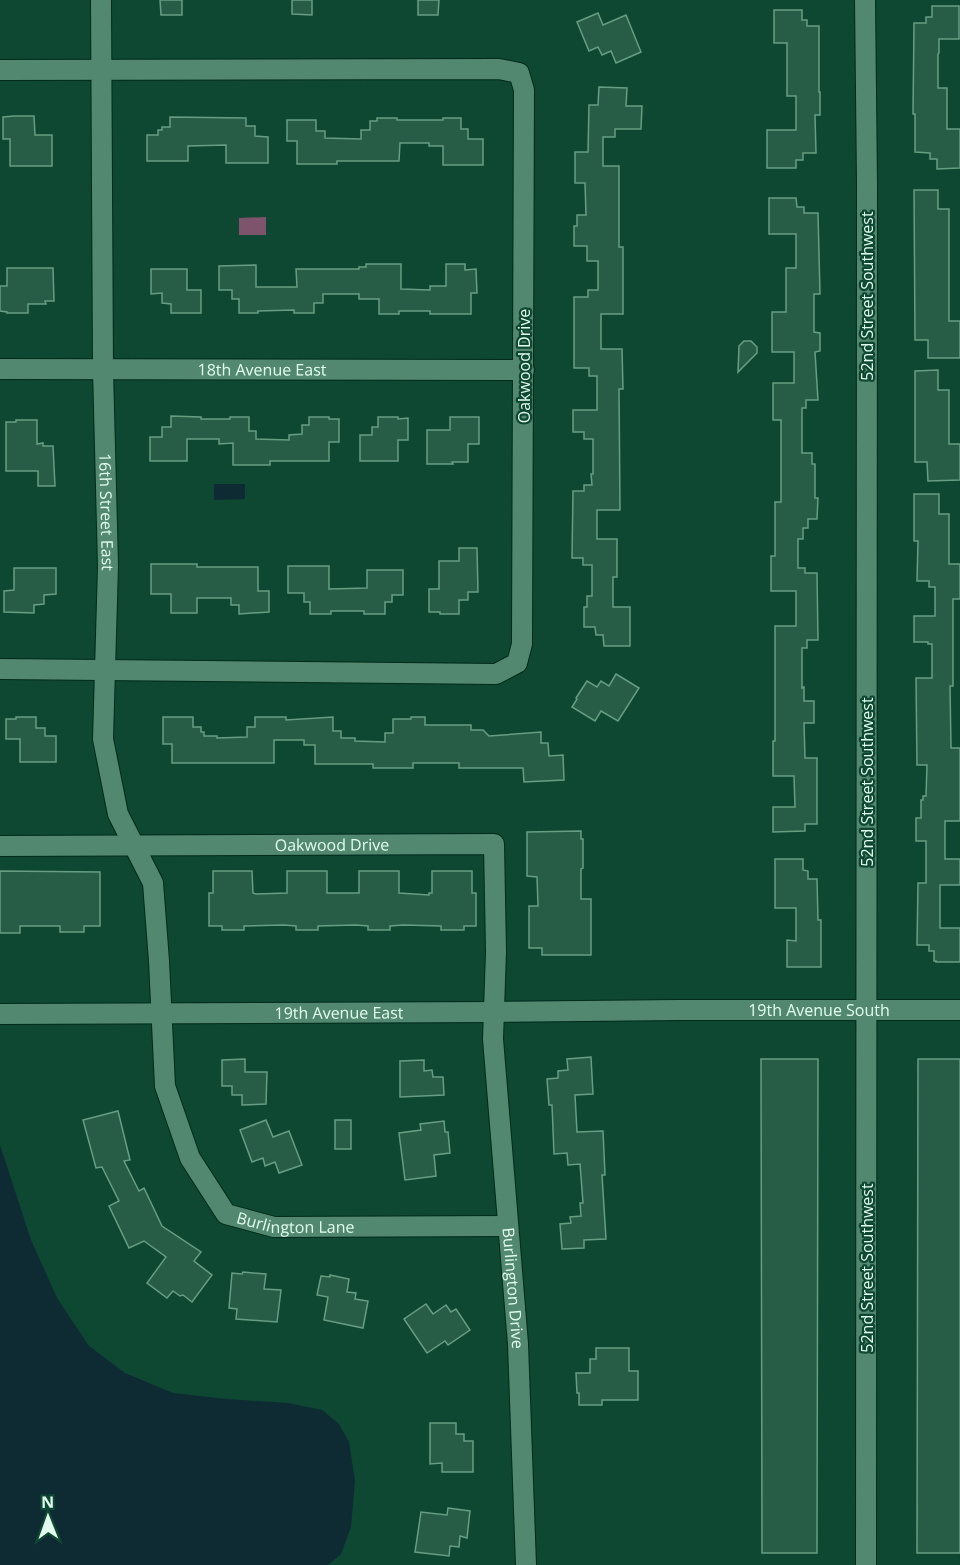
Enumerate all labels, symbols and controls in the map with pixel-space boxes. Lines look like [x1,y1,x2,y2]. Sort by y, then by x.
street label: 52nd Street Southwest [856,211,878,381]
street label: Oakwood Drive [513,309,535,423]
street label: 18th Avenue East [197,358,327,381]
street label: 16th Street East [94,453,119,572]
street label: 52nd Street Southwest [856,697,878,867]
street label: Oakwood Drive [275,833,389,856]
street label: 19th Avenue South [748,999,890,1021]
street label: 19th Avenue East [274,1001,404,1024]
street label: 52nd Street Southwest [856,1183,878,1353]
street label: Burlington Lane [234,1206,354,1238]
street label: Burlington Drive [497,1227,529,1349]
north arrow [18,1487,78,1547]
text: N [41,1491,54,1513]

